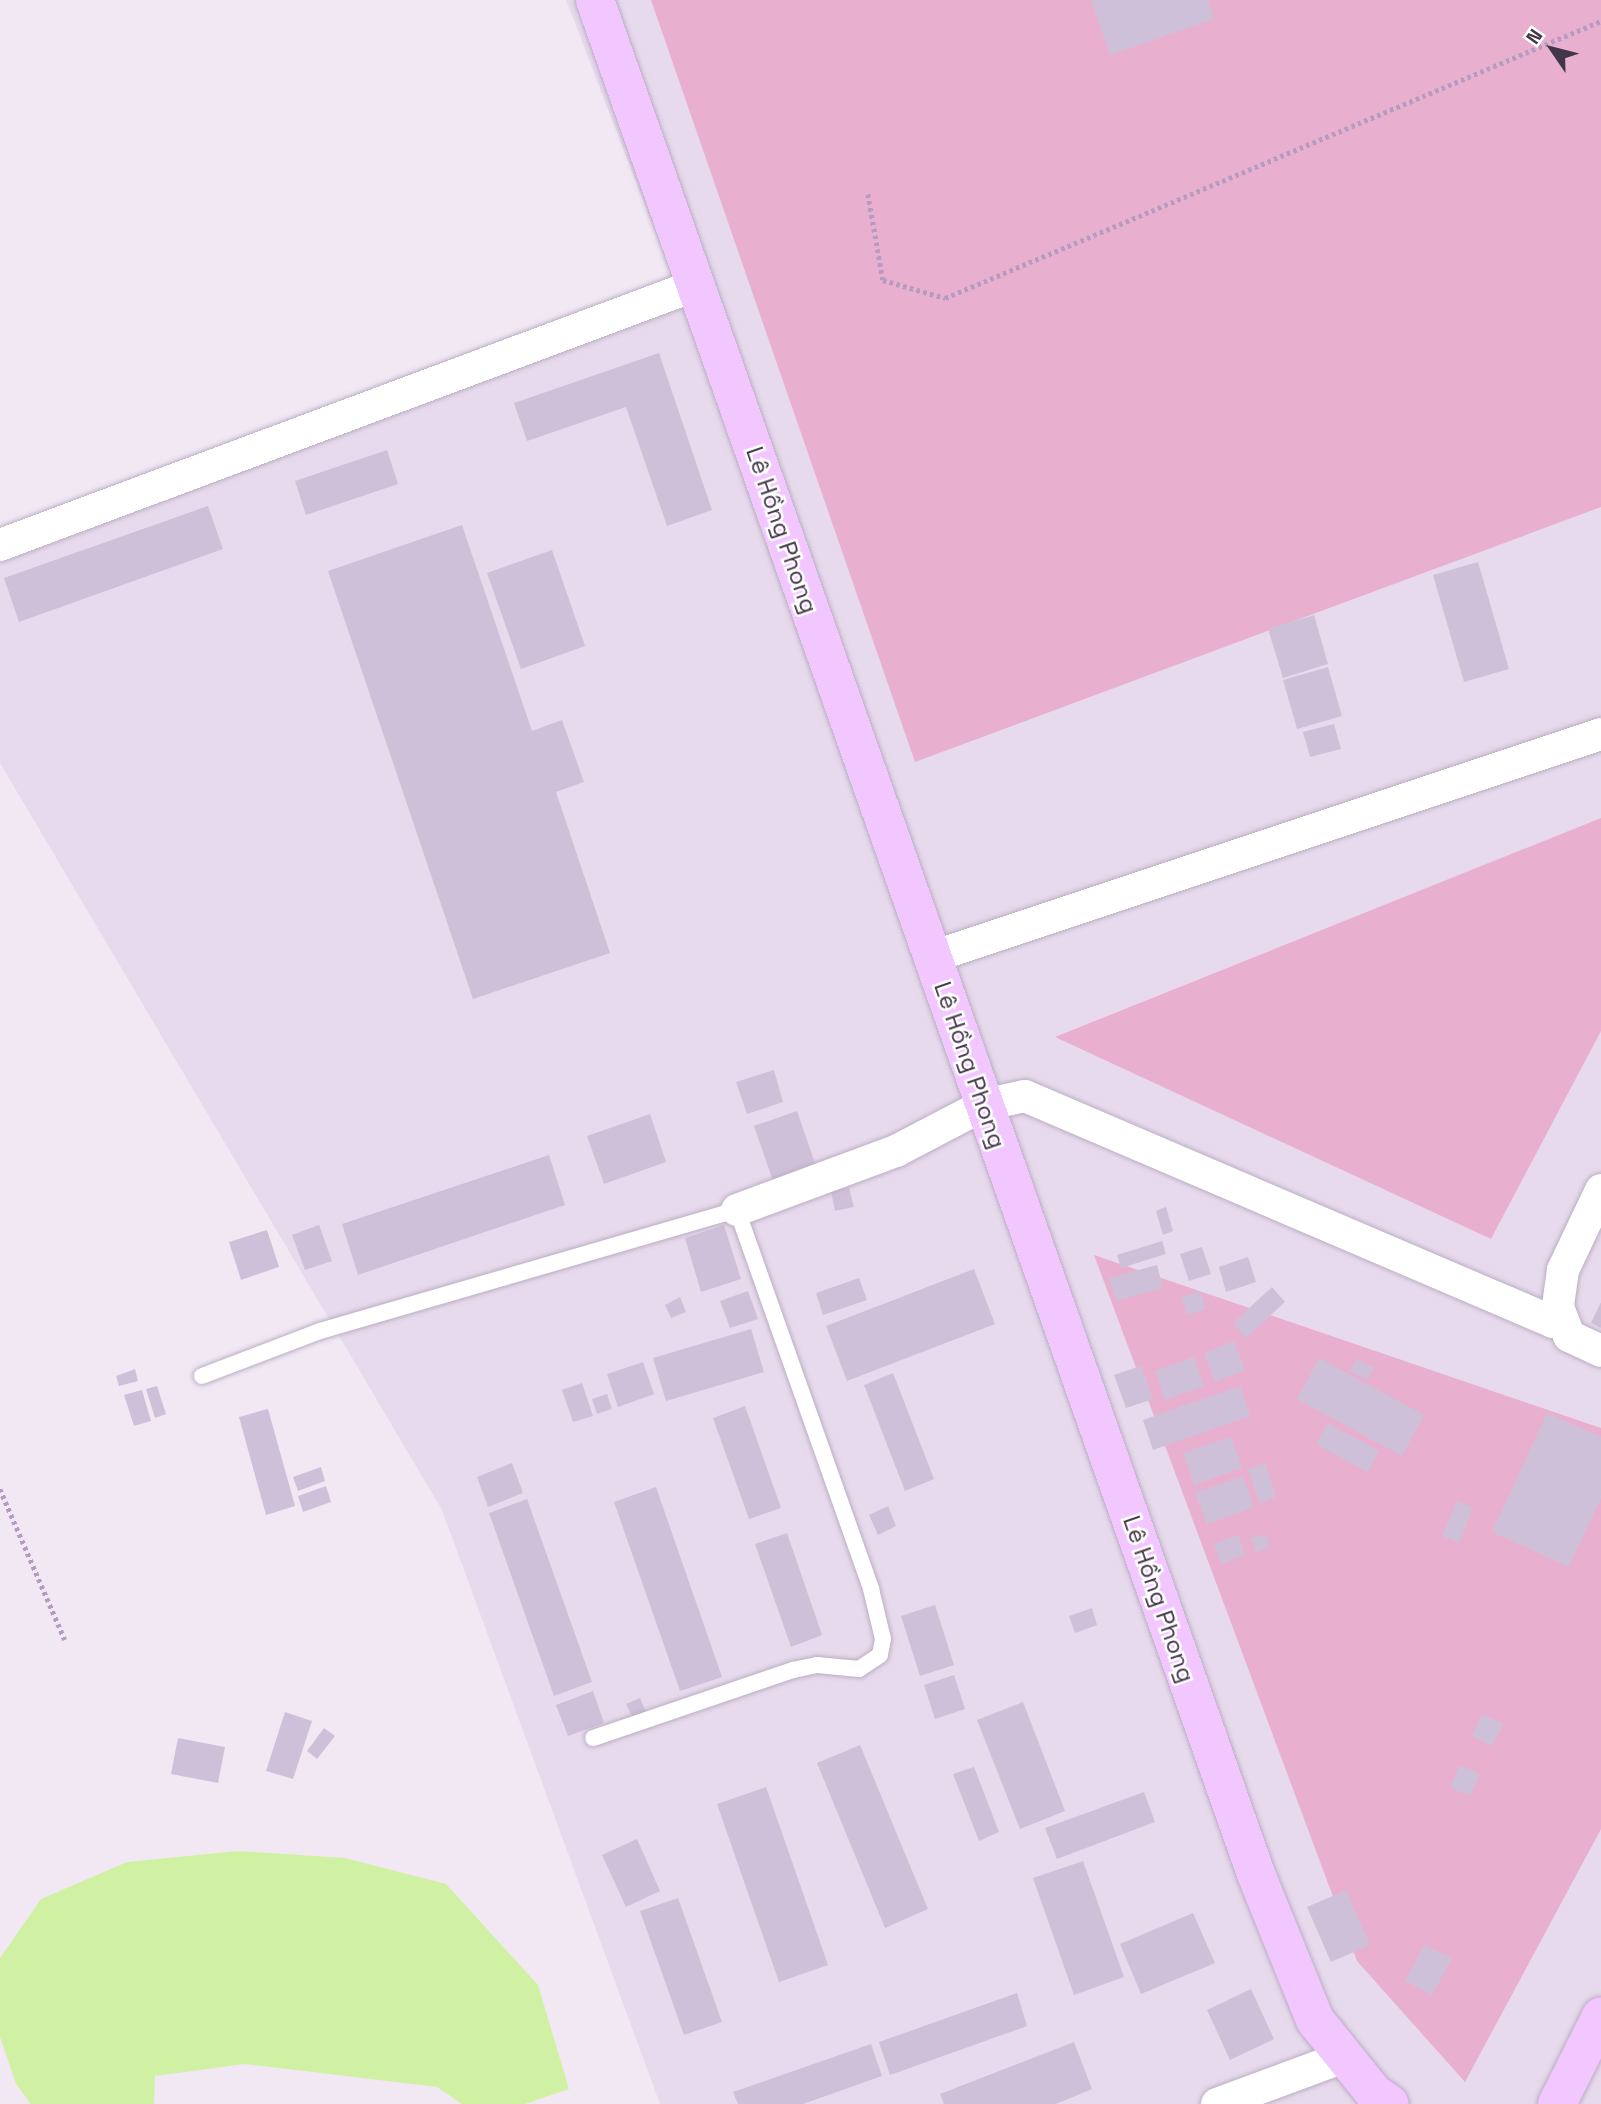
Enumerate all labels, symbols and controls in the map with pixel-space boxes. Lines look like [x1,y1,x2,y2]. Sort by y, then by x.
north arrow [1517,14,1587,84]
text: N [1520,24,1548,49]
street label: Lê Hồng Phong [740,443,824,617]
street label: Lê Hồng Phong [928,978,1012,1152]
street label: Lê Hồng Phong [1117,1512,1201,1686]

